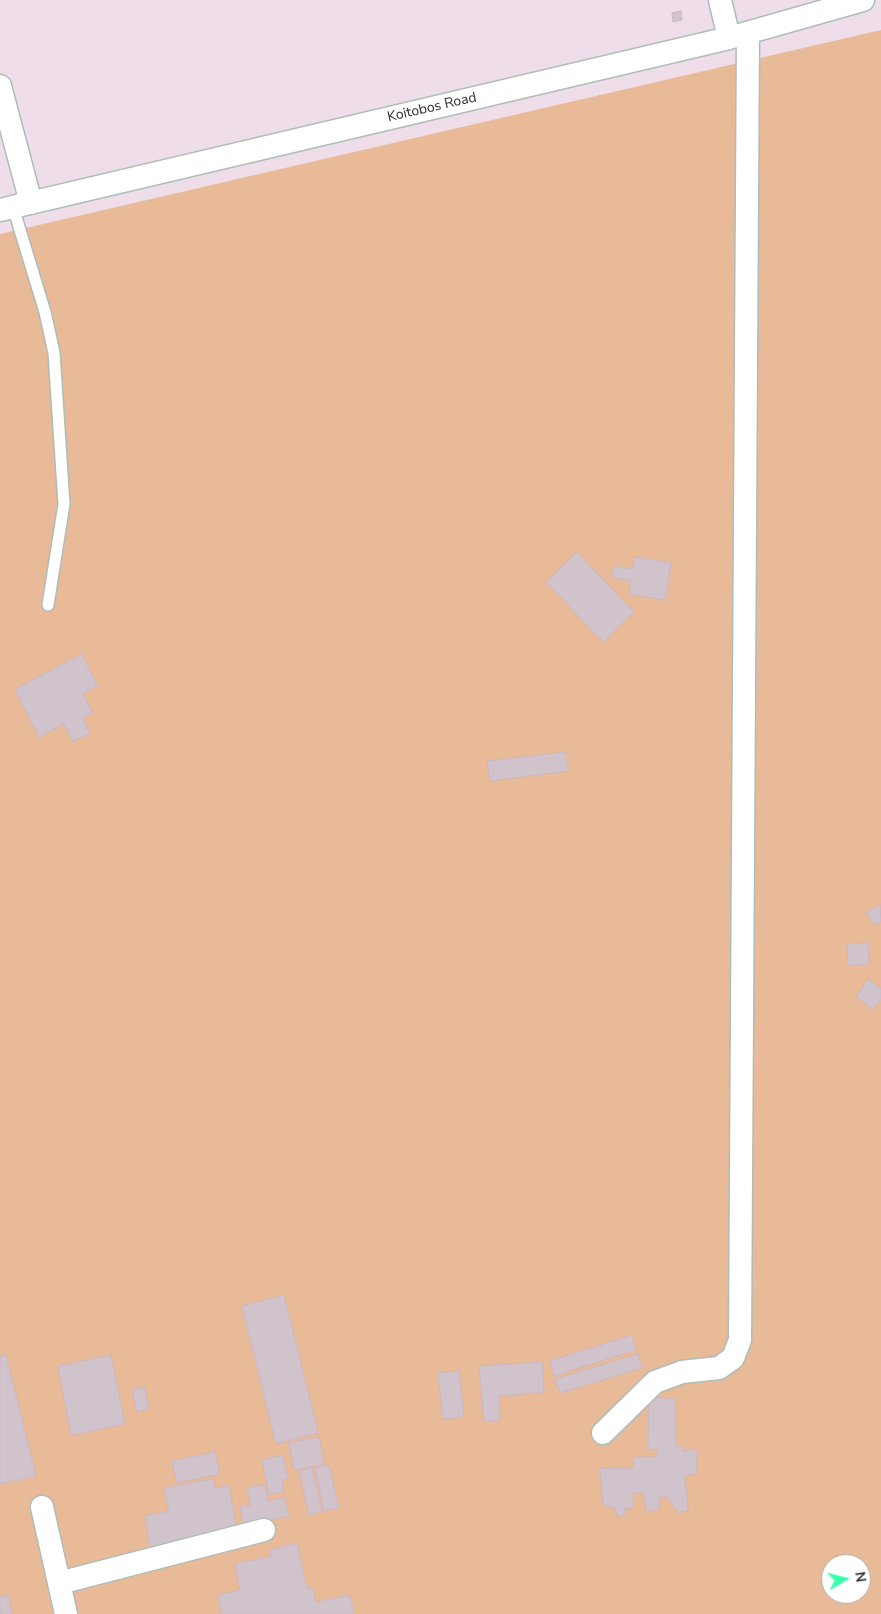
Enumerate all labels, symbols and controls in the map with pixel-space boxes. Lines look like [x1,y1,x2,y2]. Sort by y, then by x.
street label: Koitobos Road [386,90,478,126]
north arrow [821,1554,871,1604]
text: N [850,1570,870,1583]

